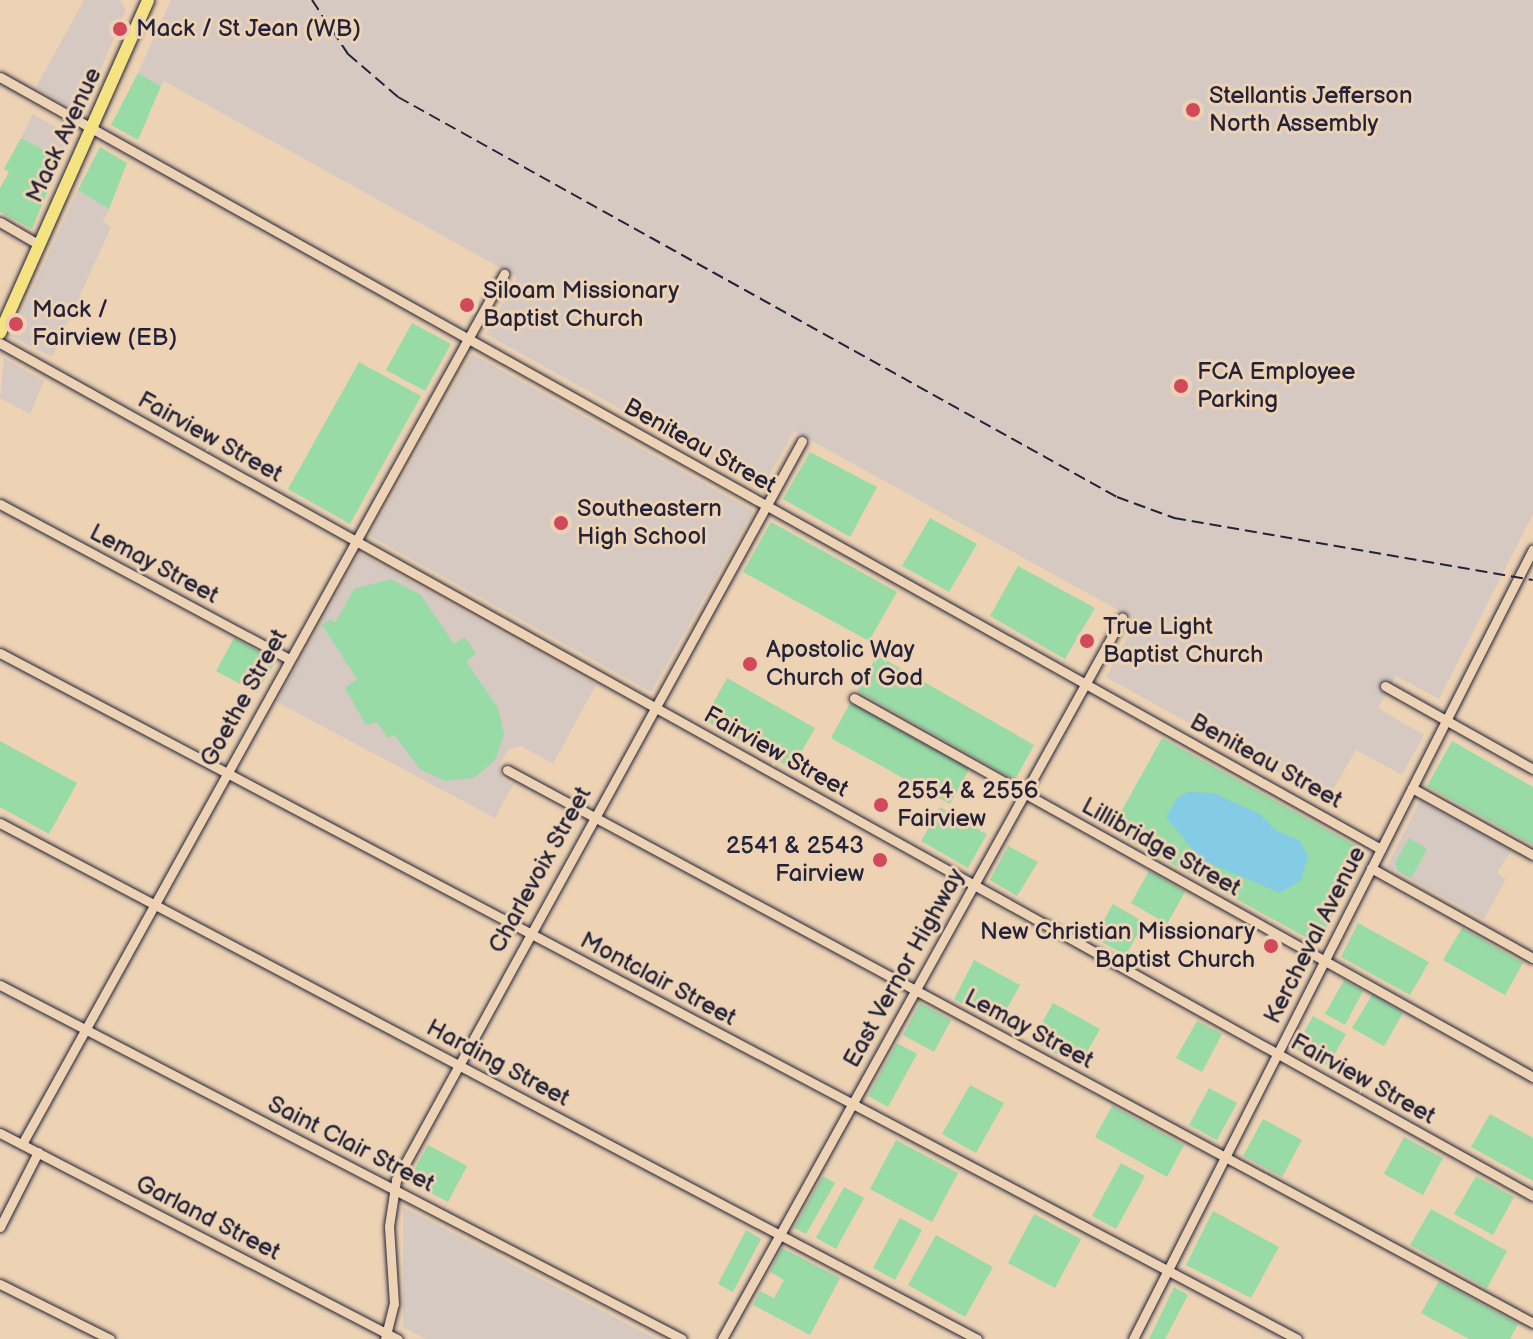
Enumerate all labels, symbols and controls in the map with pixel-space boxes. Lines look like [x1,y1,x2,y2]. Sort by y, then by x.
place label: Mack / St Jean (WB) [136,15,363,43]
marker: Mack / St Jean (WB) [111,20,129,38]
street label: Mack Avenue [20,63,108,207]
place label: Stellantis Jefferson North Assembly [1209,82,1414,138]
marker: Stellantis Jefferson North Assembly [1184,101,1202,119]
place label: Siloam Missionary Baptist Church [483,277,679,333]
place label: Mack / Fairview (EB) [32,296,177,352]
marker: Siloam Missionary Baptist Church [458,296,476,314]
marker: Mack / Fairview (EB) [7,315,25,333]
place label: FCA Employee Parking [1197,358,1355,414]
marker: FCA Employee Parking [1172,377,1190,395]
street label: Fairview Street [132,385,288,489]
street label: Beniteau Street [619,392,781,500]
place label: Southeastern High School [577,495,722,551]
marker: Southeastern High School [552,514,570,532]
street label: Lemay Street [84,517,224,611]
place label: True Light Baptist Church [1103,613,1263,669]
street label: Goethe Street [194,624,294,772]
marker: True Light Baptist Church [1078,632,1096,650]
place label: Apostolic Way Church of God [766,636,923,692]
marker: Apostolic Way Church of God [741,655,759,673]
street label: Fairview Street [698,700,854,804]
street label: Beniteau Street [1185,707,1347,815]
place label: 2554 & 2556 Fairview [897,777,1039,833]
street label: Charlevoix Street [482,782,598,958]
street label: Lillibridge Street [1076,791,1246,903]
marker: 2554 & 2556 Fairview [872,796,890,814]
place label: 2541 & 2543 Fairview [726,832,864,888]
street label: Kercheval Avenue [1258,842,1372,1028]
marker: 2541 & 2543 Fairview [871,851,889,869]
street label: East Vernor Highway [837,863,971,1073]
place label: New Christian Missionary Baptist Church [980,918,1255,974]
street label: Montclair Street [575,926,741,1032]
marker: New Christian Missionary Baptist Church [1262,937,1280,955]
street label: Lemay Street [959,982,1099,1076]
street label: Harding Street [421,1013,575,1113]
street label: Fairview Street [1285,1027,1441,1131]
street label: Saint Clair Street [263,1089,439,1199]
street label: Garland Street [131,1169,285,1267]

